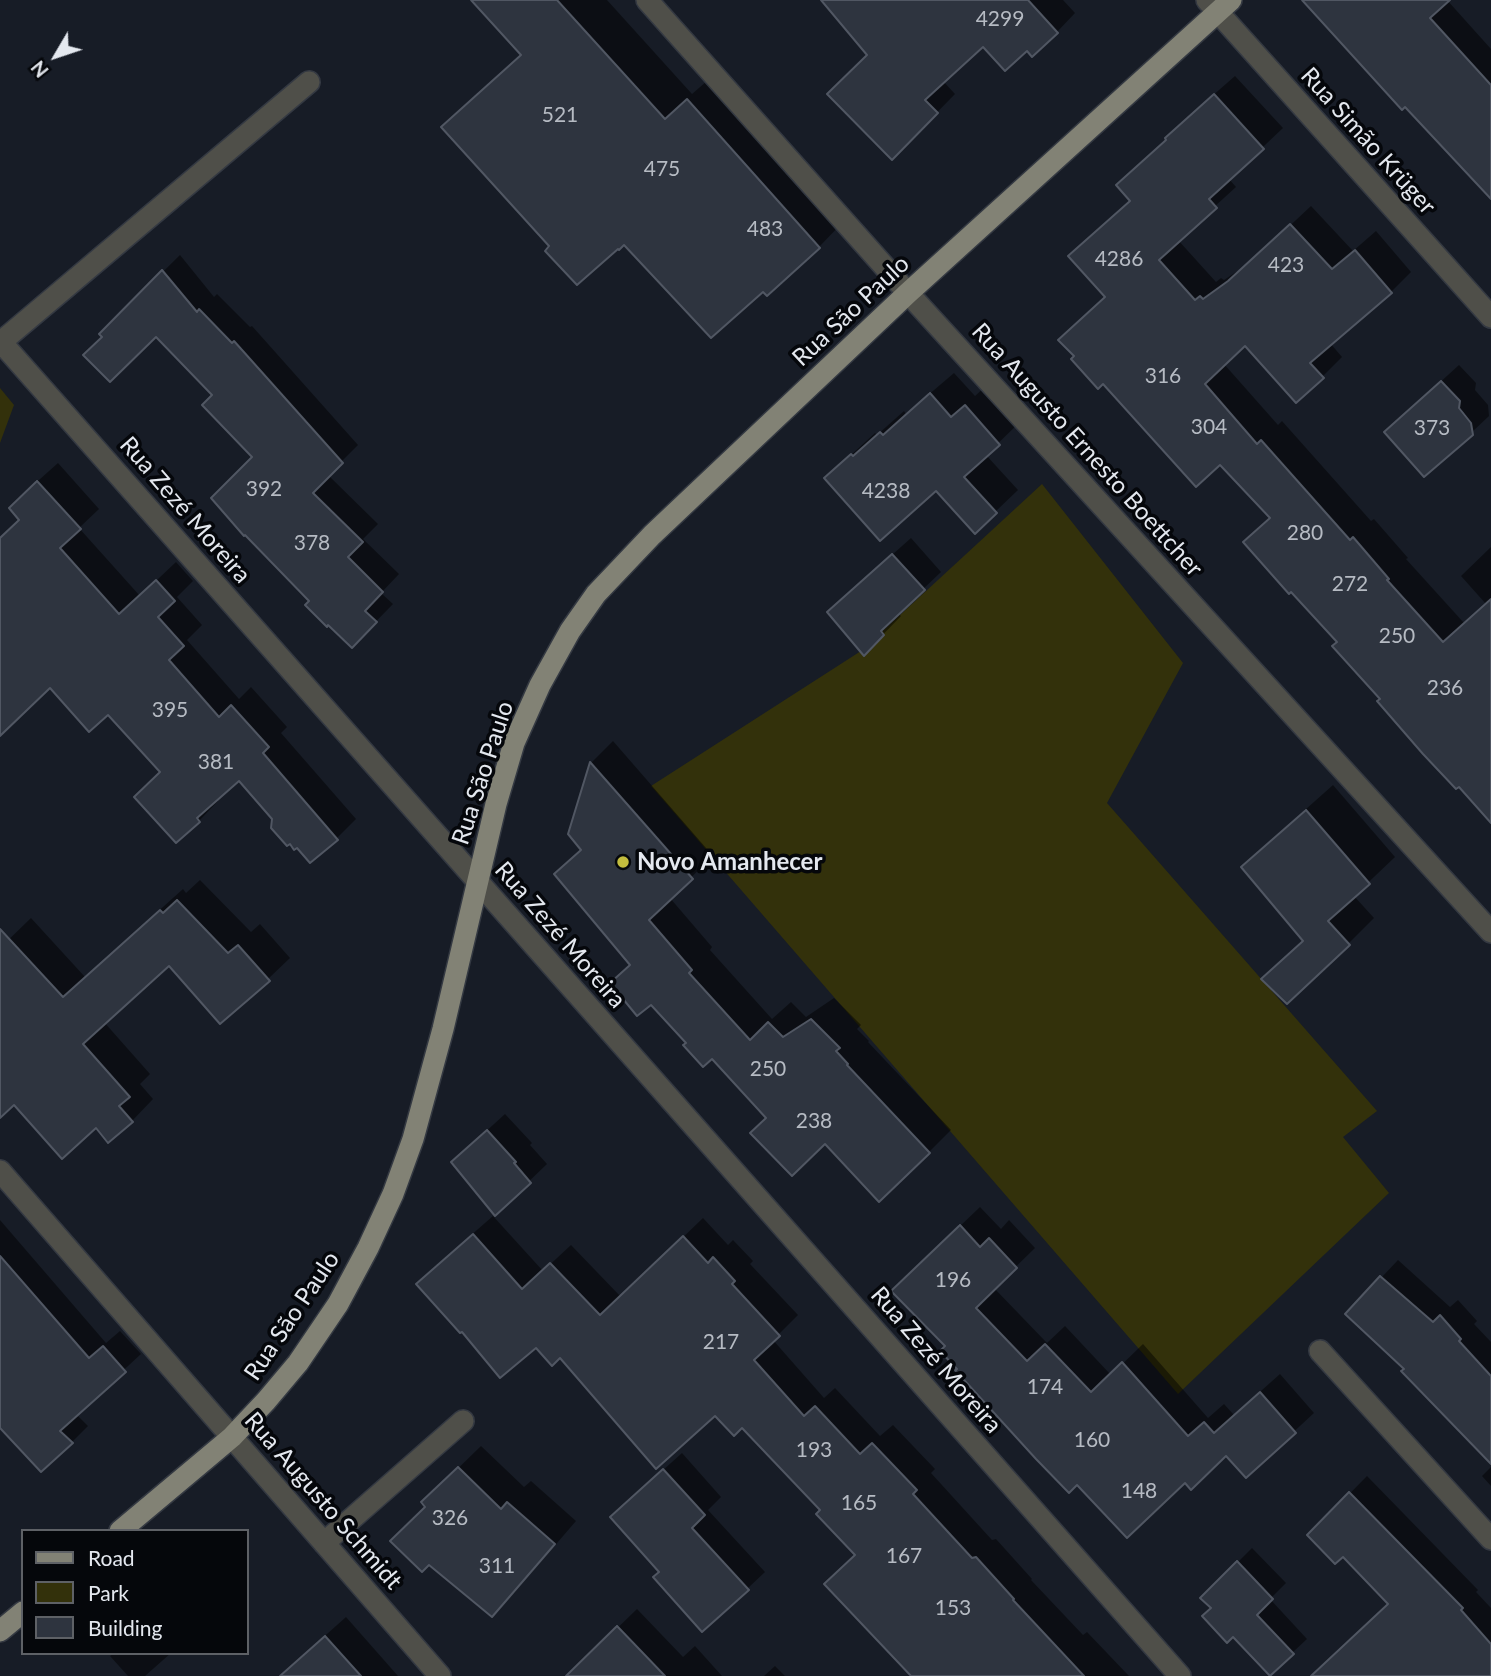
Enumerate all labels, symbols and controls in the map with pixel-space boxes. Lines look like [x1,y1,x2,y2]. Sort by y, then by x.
house number: 4299 [976,6,1024,32]
north arrow [21,21,91,91]
text: N [26,57,53,82]
street label: Rua Simão Krüger [1294,62,1442,220]
house number: 521 [542,102,578,128]
house number: 475 [644,156,680,182]
house number: 483 [747,216,783,242]
house number: 4286 [1095,246,1143,272]
street label: Rua São Paulo [787,250,915,372]
house number: 423 [1268,252,1304,278]
street label: Rua Augusto Ernesto Boettcher [966,317,1208,583]
house number: 316 [1145,363,1181,389]
house number: 304 [1191,414,1227,440]
house number: 373 [1414,415,1450,441]
street label: Rua Zezé Moreira [114,431,256,589]
house number: 392 [246,476,282,502]
house number: 4238 [862,478,910,504]
house number: 280 [1287,520,1323,546]
house number: 378 [294,530,330,556]
house number: 272 [1332,571,1368,597]
house number: 250 [1379,623,1415,649]
house number: 236 [1427,675,1463,701]
house number: 395 [152,697,188,723]
street label: Rua São Paulo [446,698,520,848]
house number: 381 [198,749,234,775]
place label: Novo Amanhecer [637,848,822,876]
marker: Novo Amanhecer [615,854,631,870]
street label: Rua Zezé Moreira [489,856,631,1014]
house number: 250 [750,1056,786,1082]
house number: 238 [796,1108,832,1134]
street label: Rua São Paulo [238,1246,346,1386]
house number: 196 [935,1267,971,1293]
street label: Rua Zezé Moreira [865,1281,1007,1439]
house number: 217 [703,1329,739,1355]
house number: 174 [1027,1374,1063,1400]
street label: Rua Augusto Schmidt [238,1407,408,1595]
house number: 160 [1074,1427,1110,1453]
house number: 193 [796,1437,832,1463]
house number: 148 [1121,1478,1157,1504]
house number: 165 [841,1490,877,1516]
house number: 326 [432,1505,468,1531]
legend [21,1529,248,1655]
house number: 167 [886,1543,922,1569]
text: Road [88,1545,135,1570]
house number: 311 [479,1553,515,1579]
text: Park [88,1580,129,1605]
house number: 153 [935,1595,971,1621]
text: Building [88,1615,163,1640]

